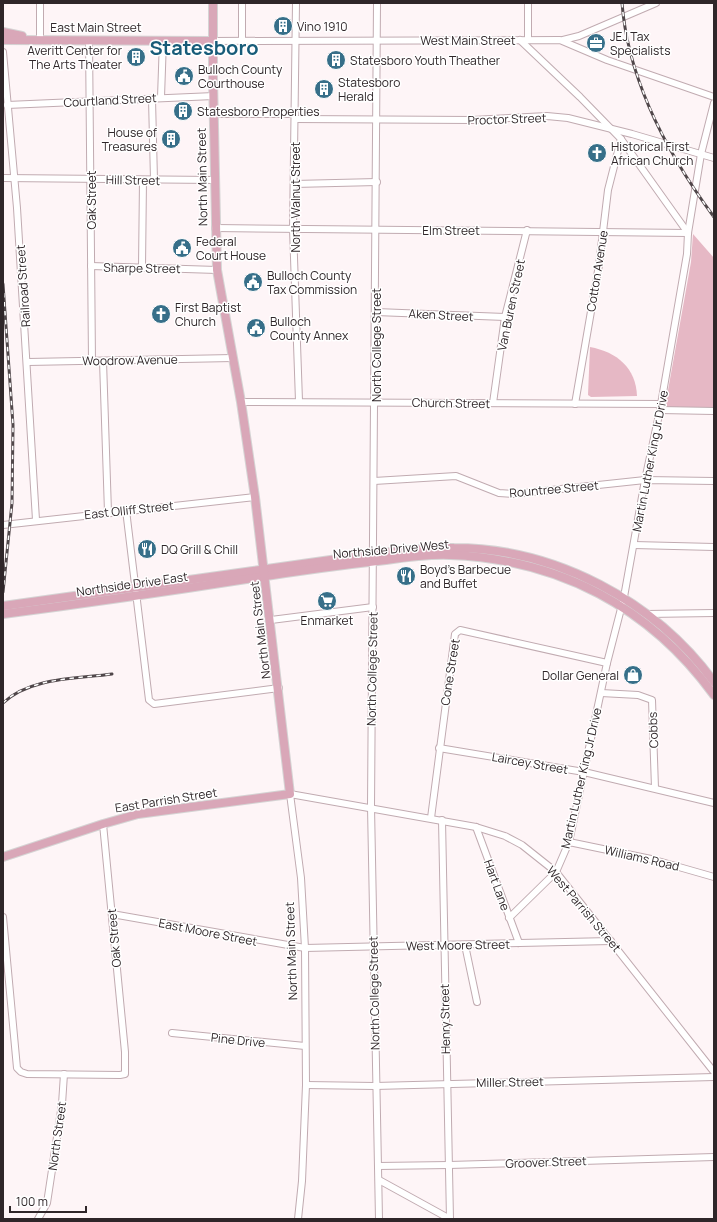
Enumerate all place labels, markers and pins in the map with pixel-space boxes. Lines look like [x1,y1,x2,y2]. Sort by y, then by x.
building icon: Vino 1910 [272,15,294,37]
place label: Vino 1910 [297,18,348,35]
place label: JEJ Tax Specialists [610,28,670,59]
office icon: JEJ Tax Specialists [585,32,607,54]
place label: Averitt Center for The Arts Theater [27,42,123,73]
building icon: Averitt Center for The Arts Theater [125,46,147,68]
building icon: Statesboro Youth Theather [325,49,347,71]
place label: Statesboro Youth Theather [350,52,501,69]
place label: Bulloch County Courthouse [198,61,283,92]
public building icon: Bulloch County Courthouse [173,65,195,87]
place label: Statesboro Herald [338,74,400,105]
building icon: Statesboro Herald [313,78,335,100]
building icon: Statesboro Properties [172,100,194,122]
place label: Statesboro Properties [197,103,320,120]
place label: House of Treasures [102,124,158,155]
building icon: House of Treasures [160,128,182,150]
place label: Historical First African Church [611,138,693,169]
church icon: Historical First African Church [586,142,608,164]
place label: Federal Court House [196,233,266,264]
public building icon: Federal Court House [171,237,193,259]
place label: Bulloch County Tax Commission [267,267,357,298]
public building icon: Bulloch County Tax Commission [242,271,264,293]
place label: First Baptist Church [175,299,241,330]
church icon: First Baptist Church [150,303,172,325]
place label: Bulloch County Annex [270,313,349,344]
public building icon: Bulloch County Annex [245,317,267,339]
restaurant icon: DQ Grill & Chill [136,538,158,560]
place label: DQ Grill & Chill [161,541,238,558]
place label: Boyd's Barbecue and Buffet [420,561,511,592]
restaurant icon: Boyd's Barbecue and Buffet [395,565,417,587]
supermarket icon: Enmarket [316,590,338,612]
place label: Enmarket [301,612,354,629]
shop icon: Dollar General [622,664,644,686]
place label: Dollar General [542,667,619,684]

